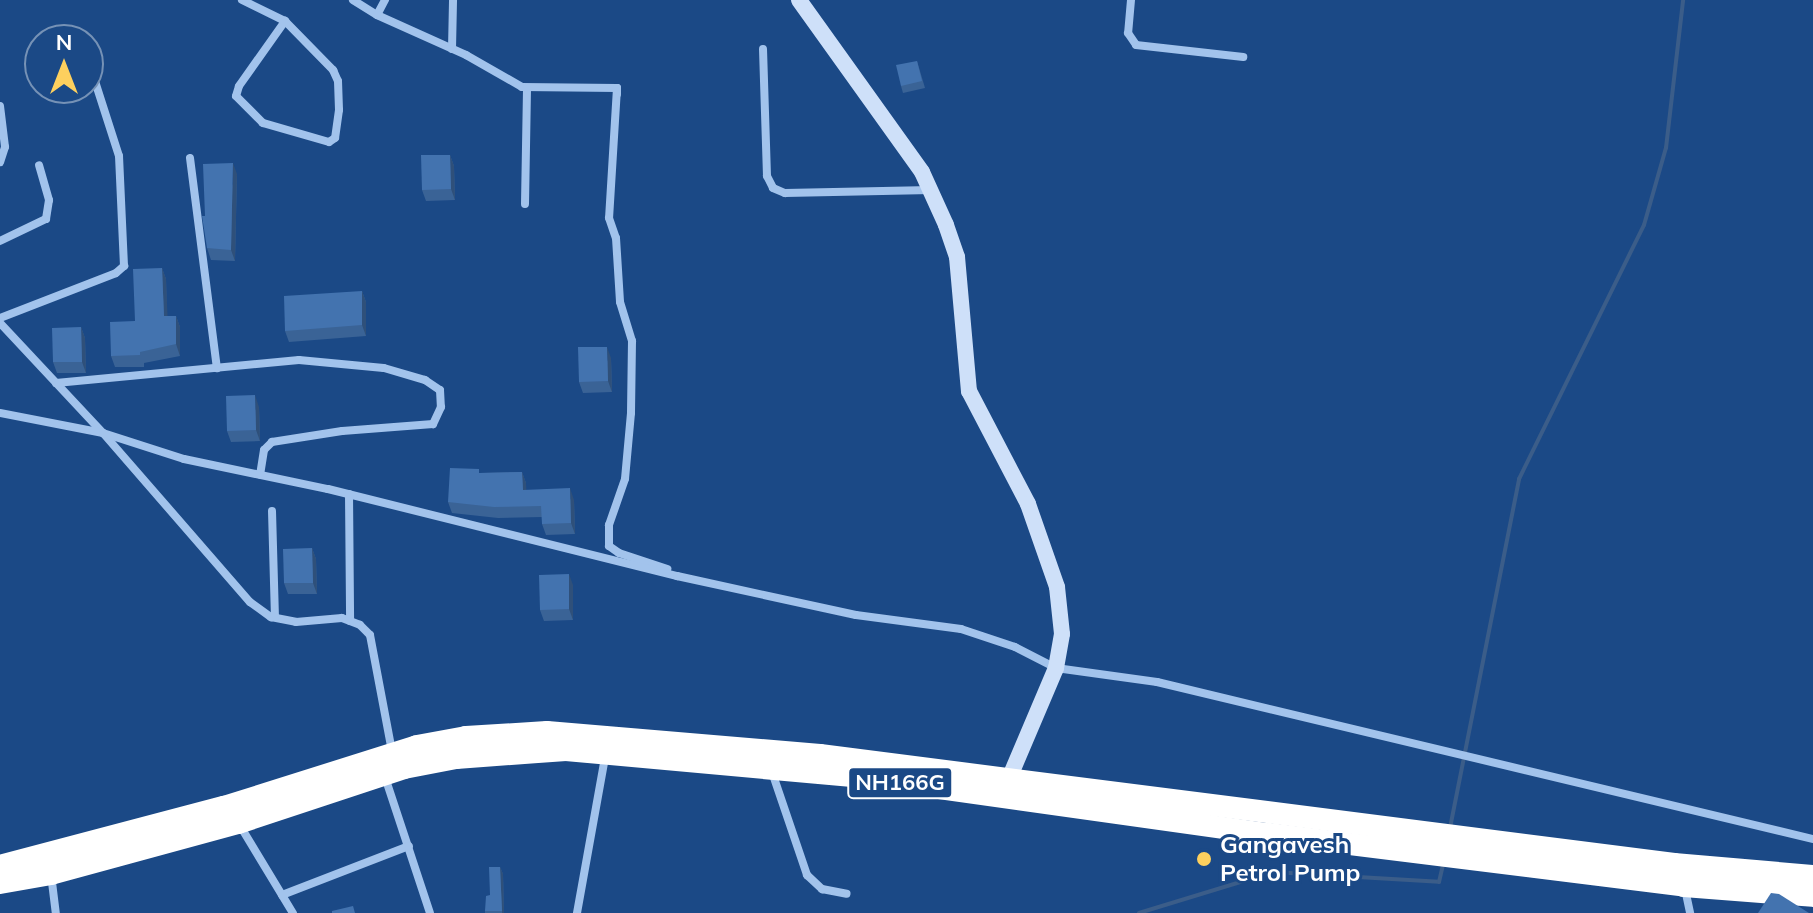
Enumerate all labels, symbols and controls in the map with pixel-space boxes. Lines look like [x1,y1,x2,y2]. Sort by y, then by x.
north arrow [24,24,104,104]
text: N [56,28,72,56]
road number: NH166G [846,765,954,801]
place label: Gangavesh Petrol Pump [1220,831,1360,887]
marker: Gangavesh Petrol Pump [1195,850,1213,868]

